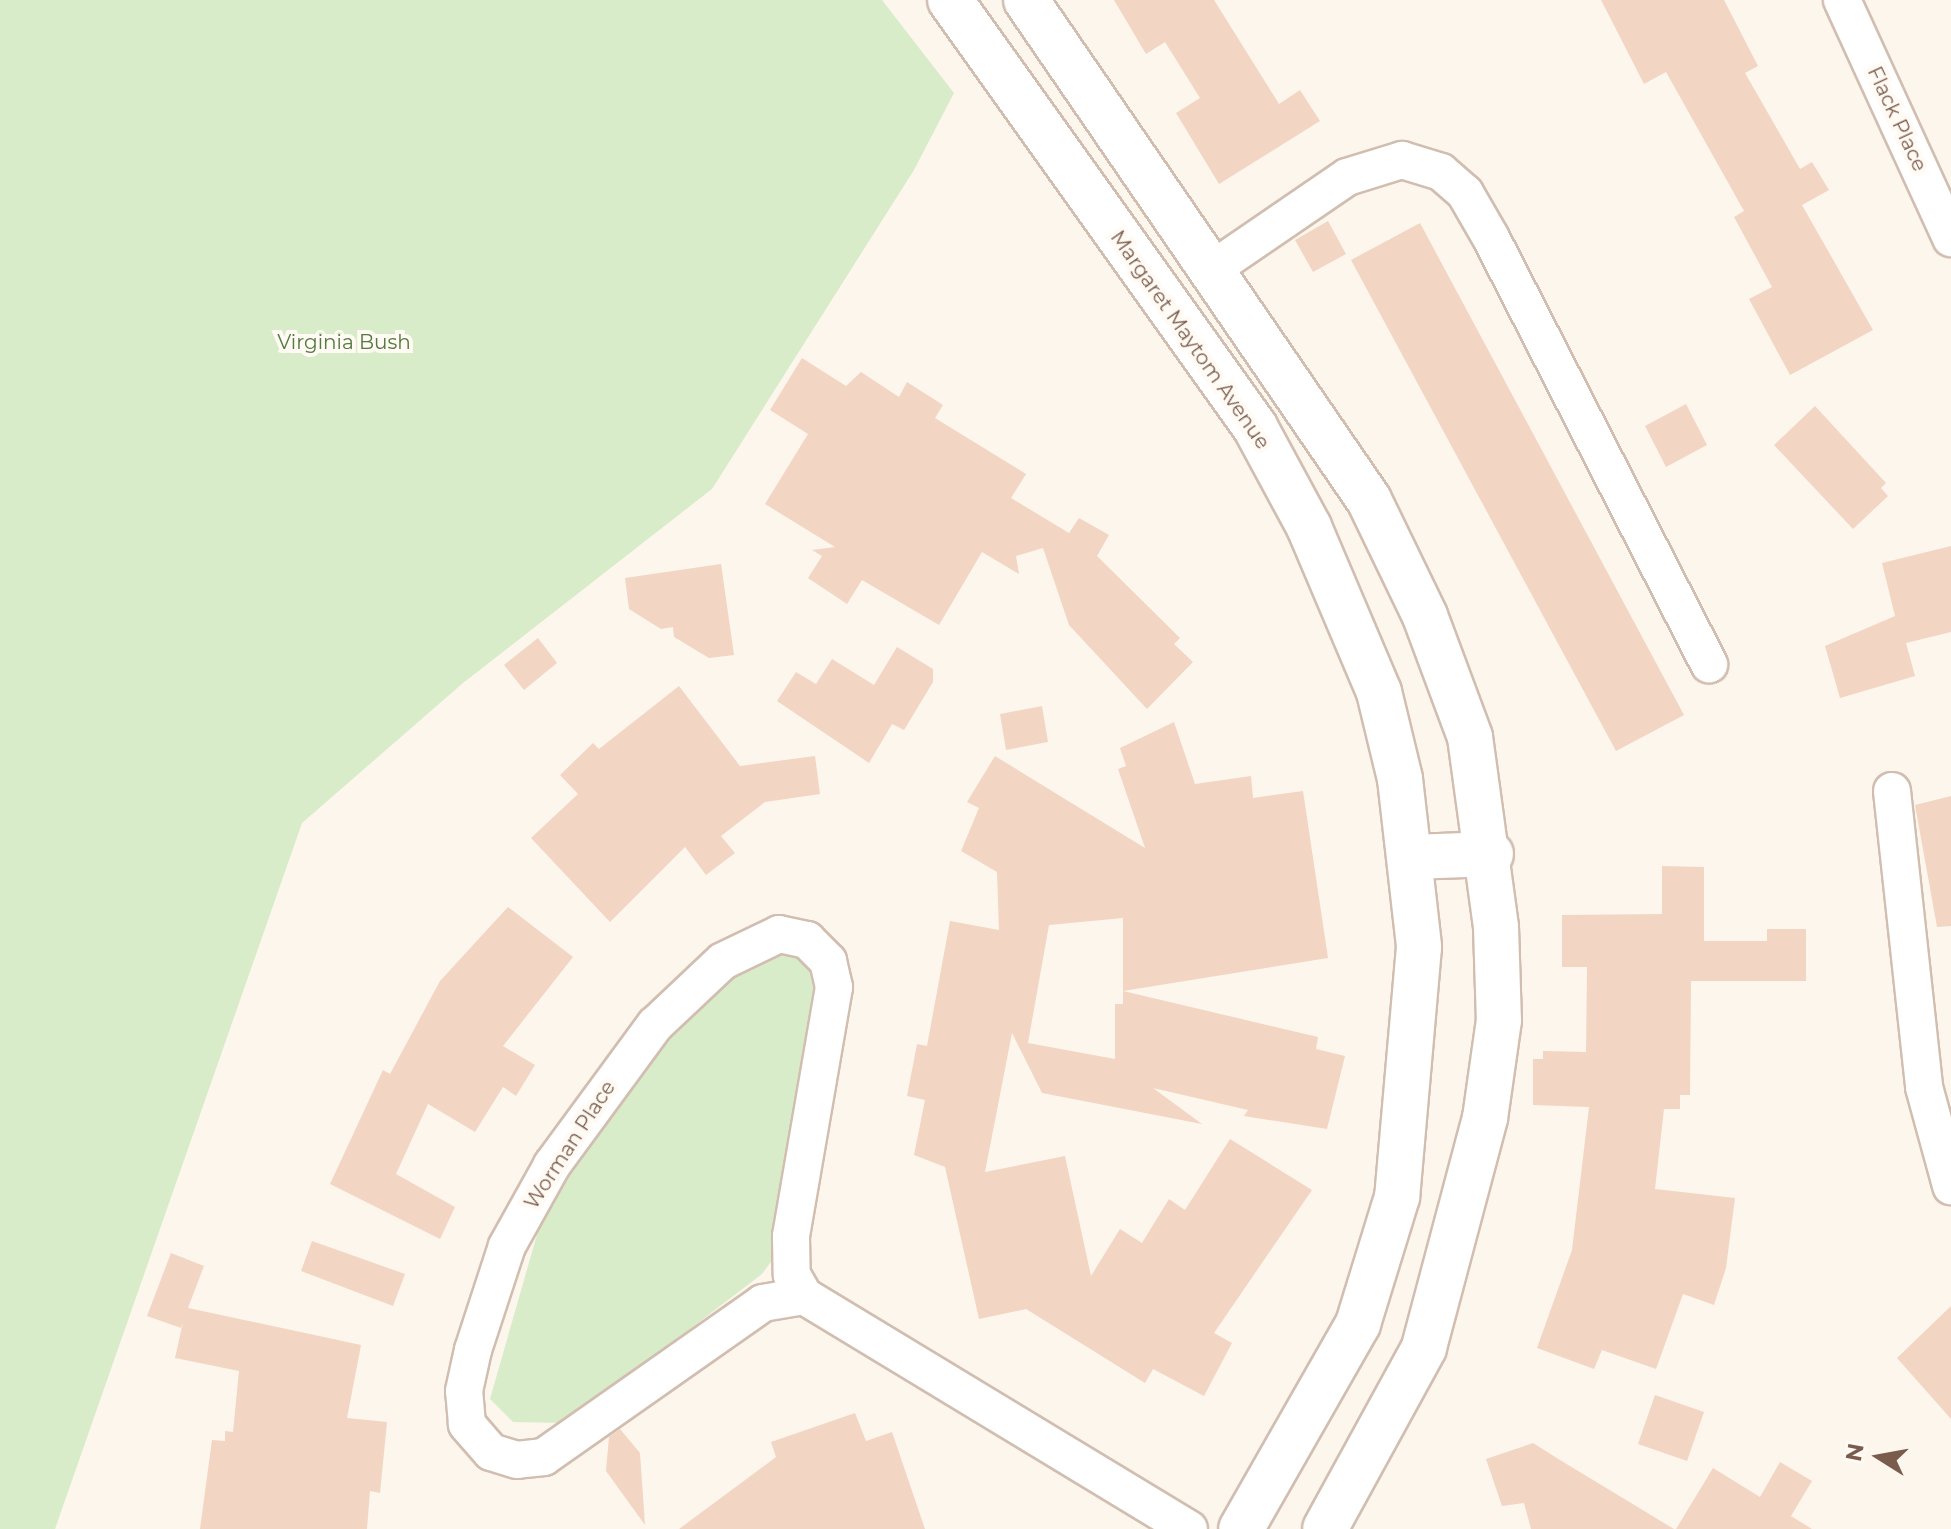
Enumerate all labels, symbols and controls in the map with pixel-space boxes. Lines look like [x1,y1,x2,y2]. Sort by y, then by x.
street label: Flack Place [1862,63,1932,175]
street label: Margaret Maytom Avenue [1105,226,1275,454]
park label: Virginia Bush [277,330,411,354]
street label: Worman Place [520,1076,620,1214]
north arrow [1839,1417,1919,1497]
text: N [1840,1441,1870,1464]

